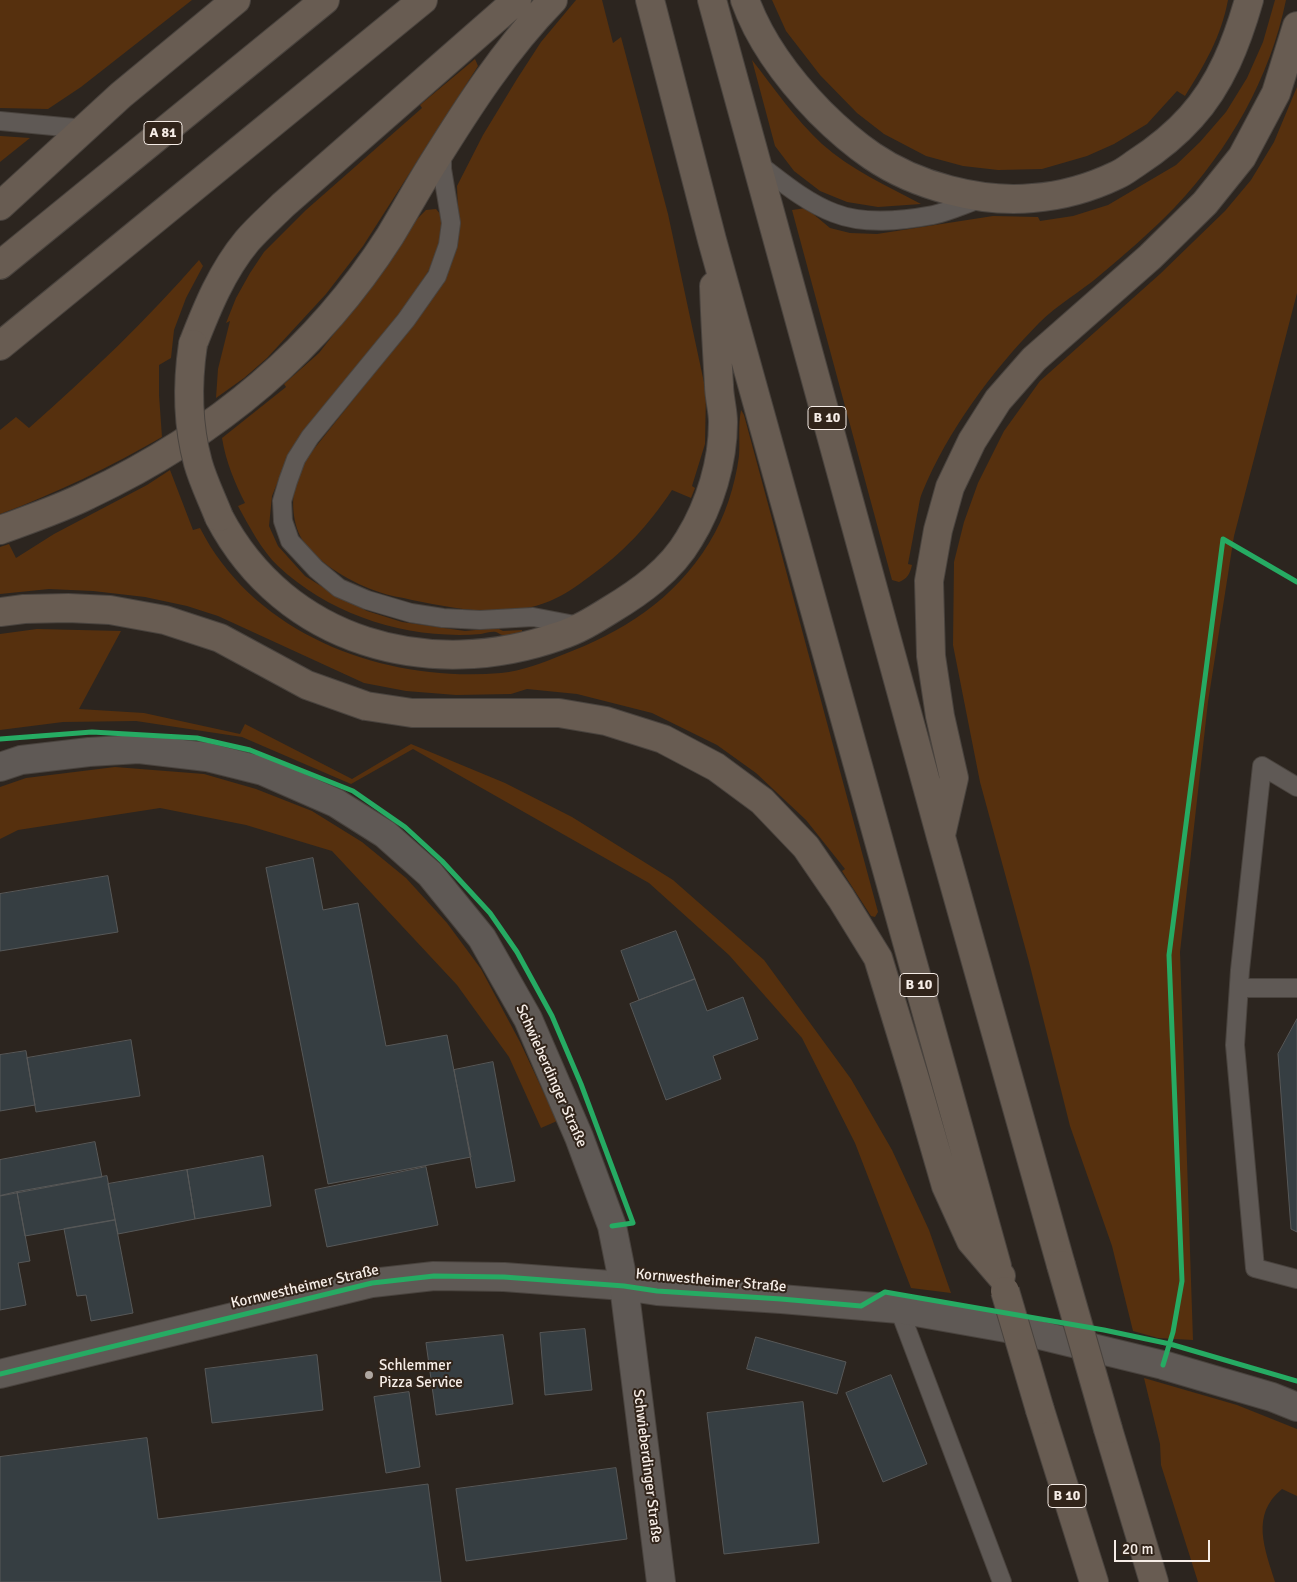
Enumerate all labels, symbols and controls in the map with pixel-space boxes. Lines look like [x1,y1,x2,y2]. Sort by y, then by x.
road number: A 81 [144,122,182,144]
road number: B 10 [808,406,846,429]
road number: B 10 [900,974,938,996]
street label: Schwieberdinger Straße [511,1002,591,1150]
street label: Kornwestheimer Straße [229,1261,381,1313]
street label: Kornwestheimer Straße [635,1265,787,1297]
place label: Schlemmer Pizza Service [379,1357,463,1392]
marker: Schlemmer Pizza Service [363,1369,375,1381]
street label: Schwieberdinger Straße [629,1388,665,1544]
road number: B 10 [1048,1484,1086,1508]
scale bar [1117,1530,1213,1562]
text: 20 m [1122,1540,1153,1558]

